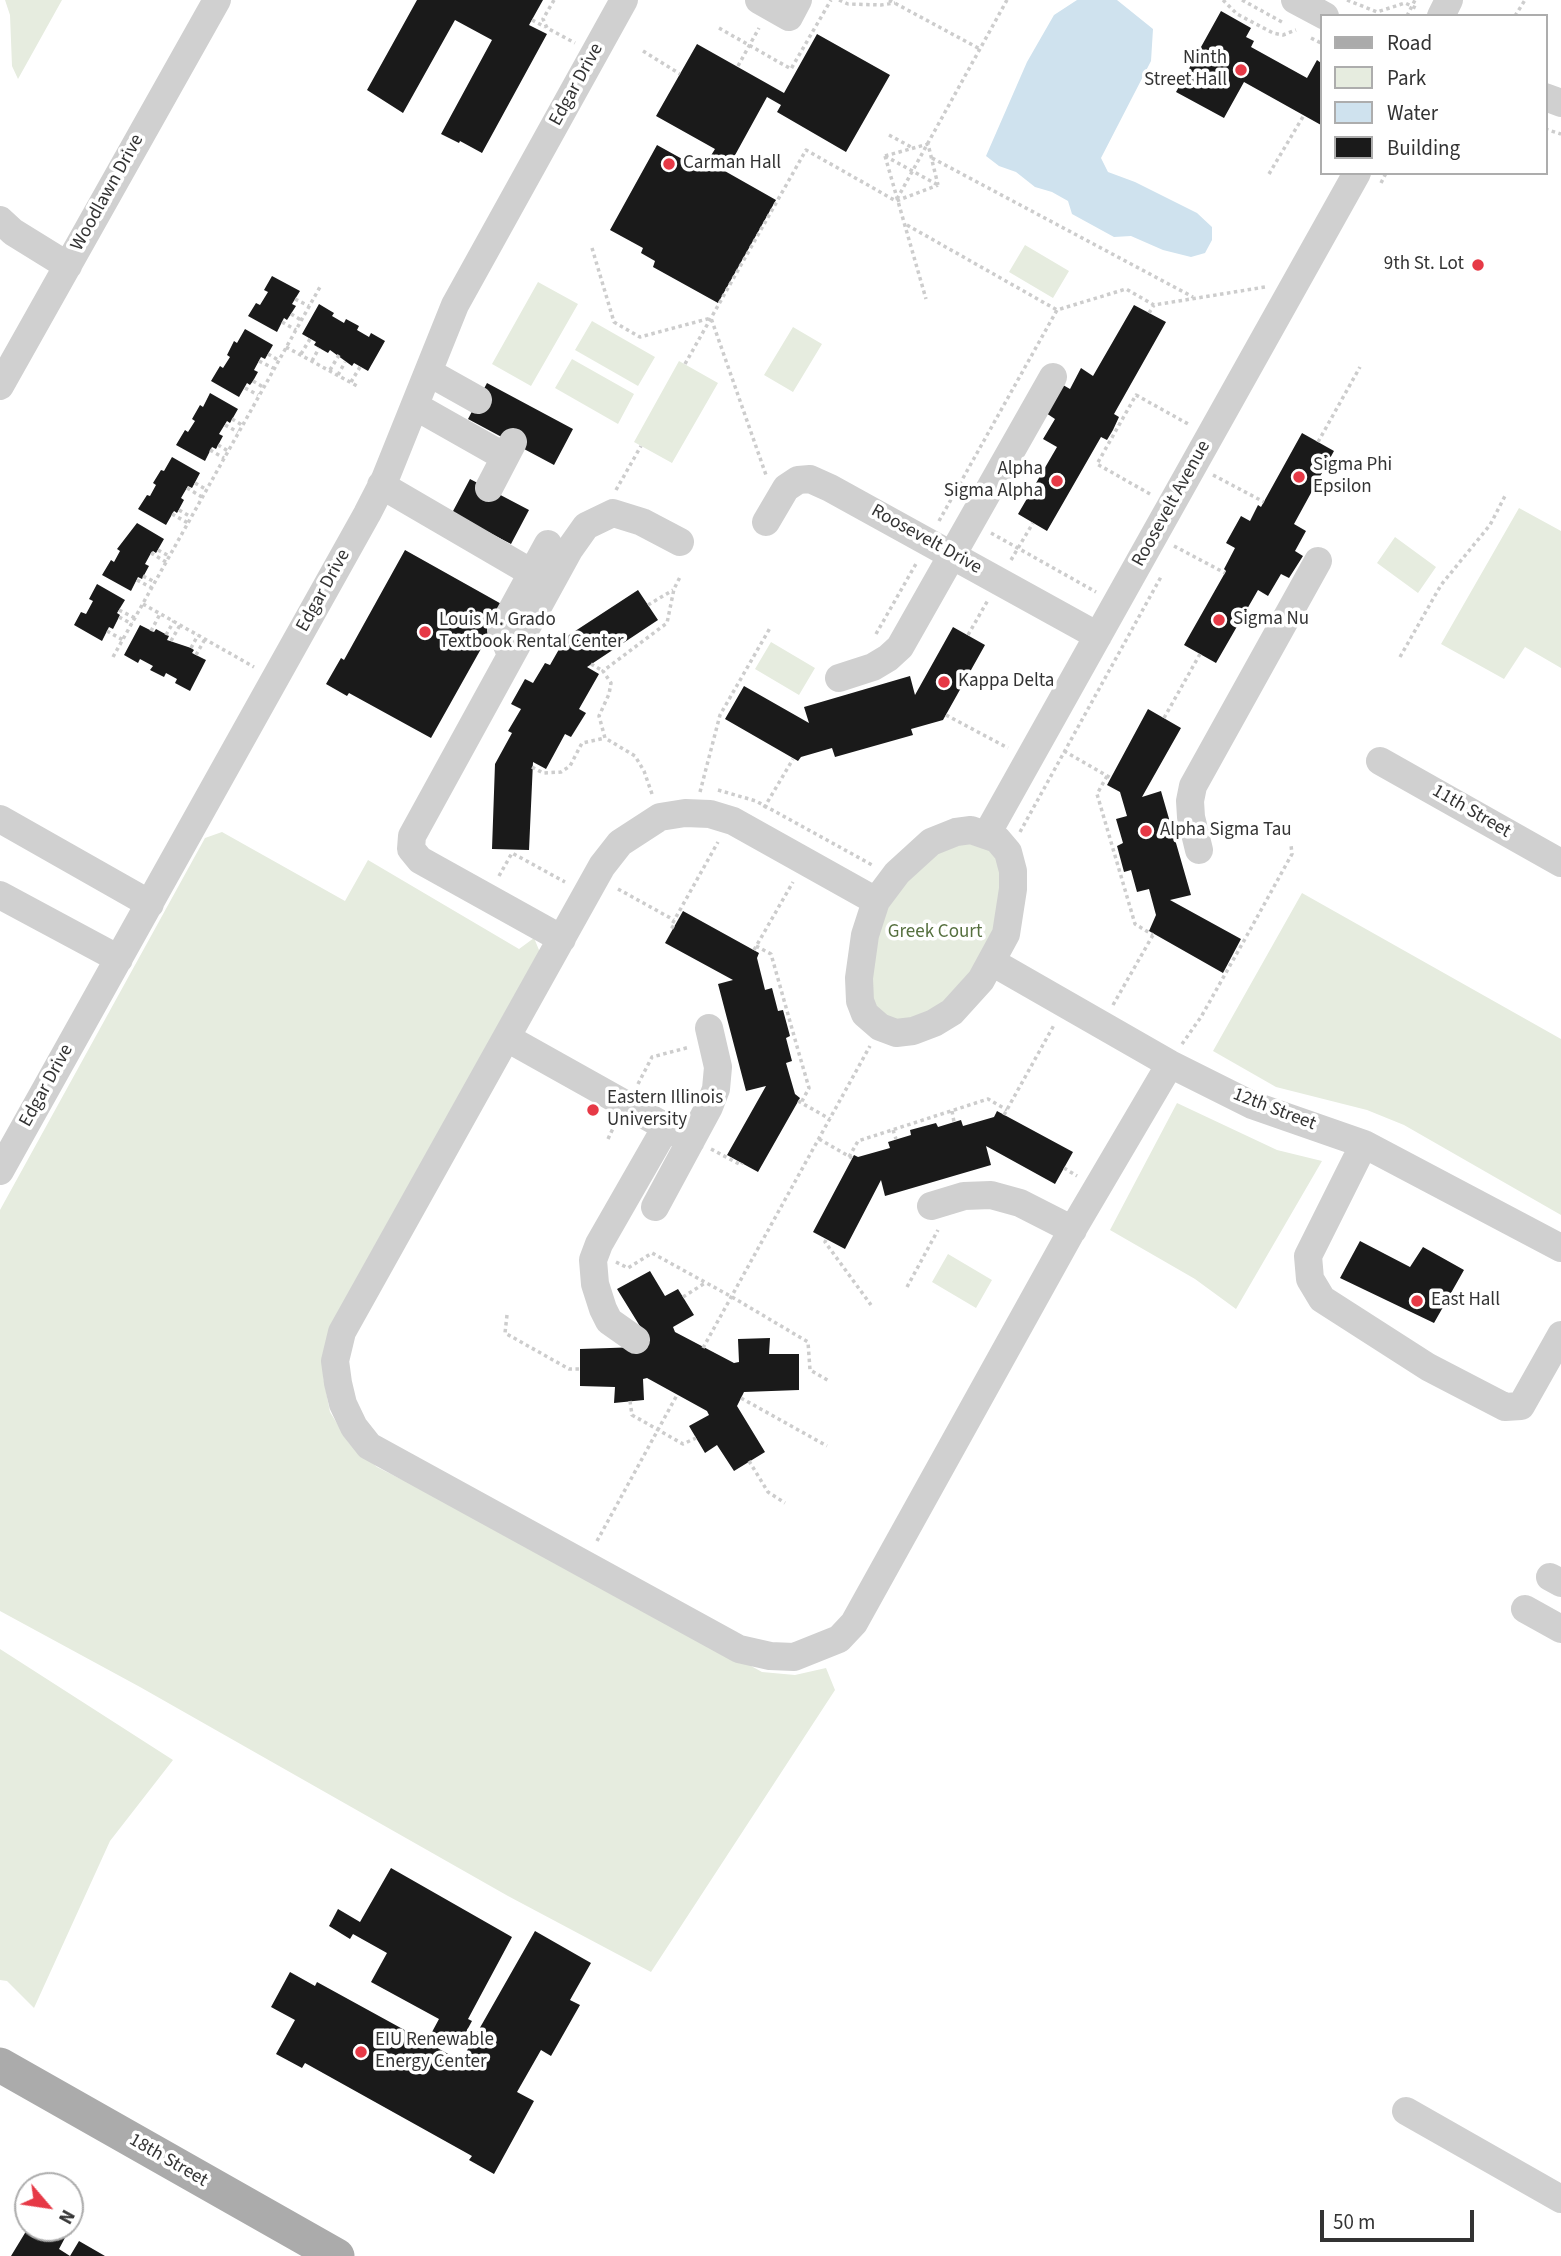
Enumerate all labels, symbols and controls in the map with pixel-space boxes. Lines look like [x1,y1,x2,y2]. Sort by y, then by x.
legend [1320,14,1547,175]
text: Road [1387,28,1432,58]
street label: Edgar Drive [545,40,609,130]
place label: Ninth Street Hall [1144,48,1227,92]
marker: Ninth Street Hall [1233,62,1249,78]
text: Park [1387,63,1426,93]
text: Water [1387,98,1438,128]
street label: Woodlawn Drive [67,131,149,255]
text: Building [1387,133,1460,163]
place label: Carman Hall [683,153,781,175]
marker: Carman Hall [661,156,677,172]
place label: 9th St. Lot [1384,254,1464,276]
marker: 9th St. Lot [1470,257,1486,273]
street label: Roosevelt Avenue [1128,437,1216,571]
place label: Sigma Phi Epsilon [1313,455,1392,499]
place label: Alpha Sigma Alpha [944,459,1043,503]
marker: Sigma Phi Epsilon [1291,469,1307,485]
marker: Alpha Sigma Alpha [1049,473,1065,489]
street label: Roosevelt Drive [867,500,985,580]
street label: Edgar Drive [292,546,356,636]
place label: Sigma Nu [1233,609,1309,631]
place label: Louis M. Grado Textbook Rental Center [439,610,623,654]
marker: Sigma Nu [1211,612,1227,628]
marker: Louis M. Grado Textbook Rental Center [417,624,433,640]
place label: Kappa Delta [958,671,1054,693]
marker: Kappa Delta [936,674,952,690]
street label: 11th Street [1428,780,1514,844]
place label: Alpha Sigma Tau [1160,820,1292,842]
marker: Alpha Sigma Tau [1138,823,1154,839]
park label: Greek Court [888,922,982,944]
street label: Edgar Drive [15,1041,79,1131]
street label: 12th Street [1229,1084,1319,1136]
place label: Eastern Illinois University [607,1088,723,1132]
marker: Eastern Illinois University [585,1102,601,1118]
place label: East Hall [1431,1290,1500,1312]
marker: East Hall [1409,1293,1425,1309]
place label: EIU Renewable Energy Center [375,2030,494,2074]
marker: EIU Renewable Energy Center [353,2044,369,2060]
street label: 18th Street [125,2129,211,2193]
north arrow [14,2172,84,2242]
scale bar [1323,2196,1477,2240]
text: N [51,2204,81,2229]
text: 50 m [1333,2207,1375,2237]

